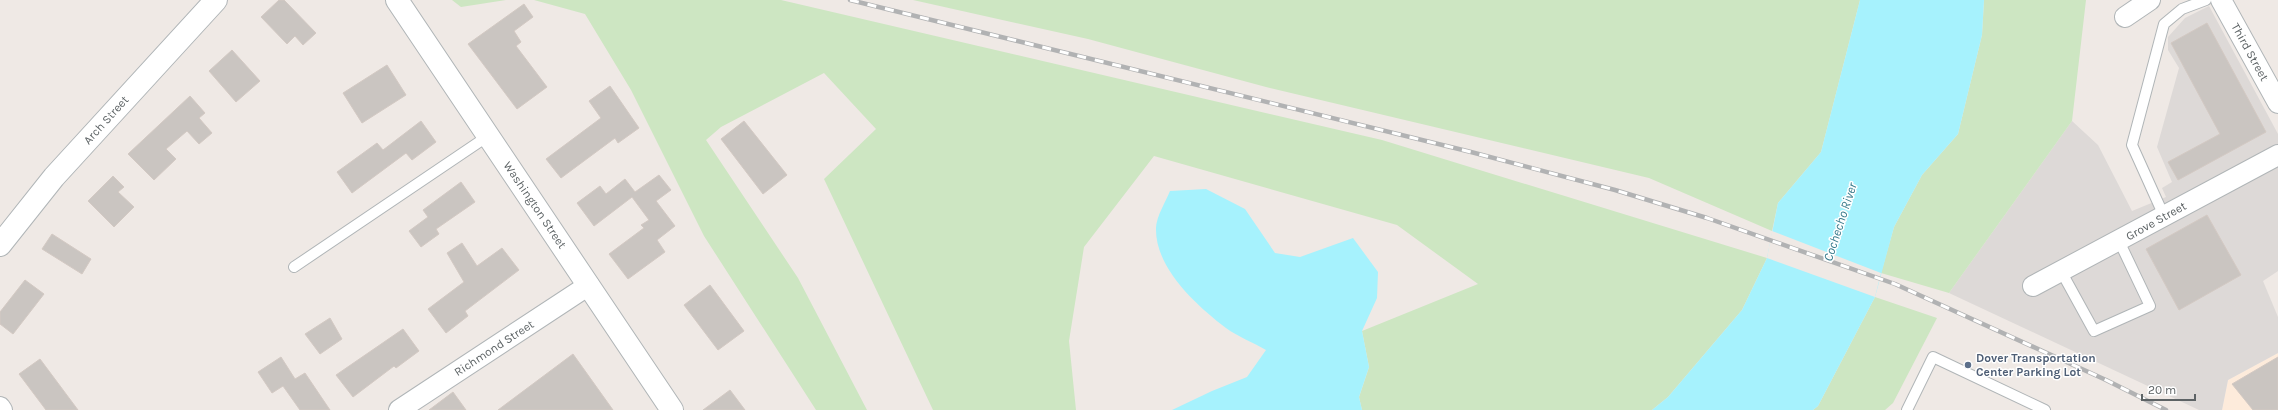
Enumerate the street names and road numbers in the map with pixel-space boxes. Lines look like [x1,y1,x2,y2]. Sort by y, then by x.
street label: Third Street [2228,21,2272,84]
street label: Arch Street [81,92,132,147]
street label: Washington Street [501,159,570,252]
street label: Grove Street [2123,198,2189,243]
street label: Richmond Street [451,317,537,379]

